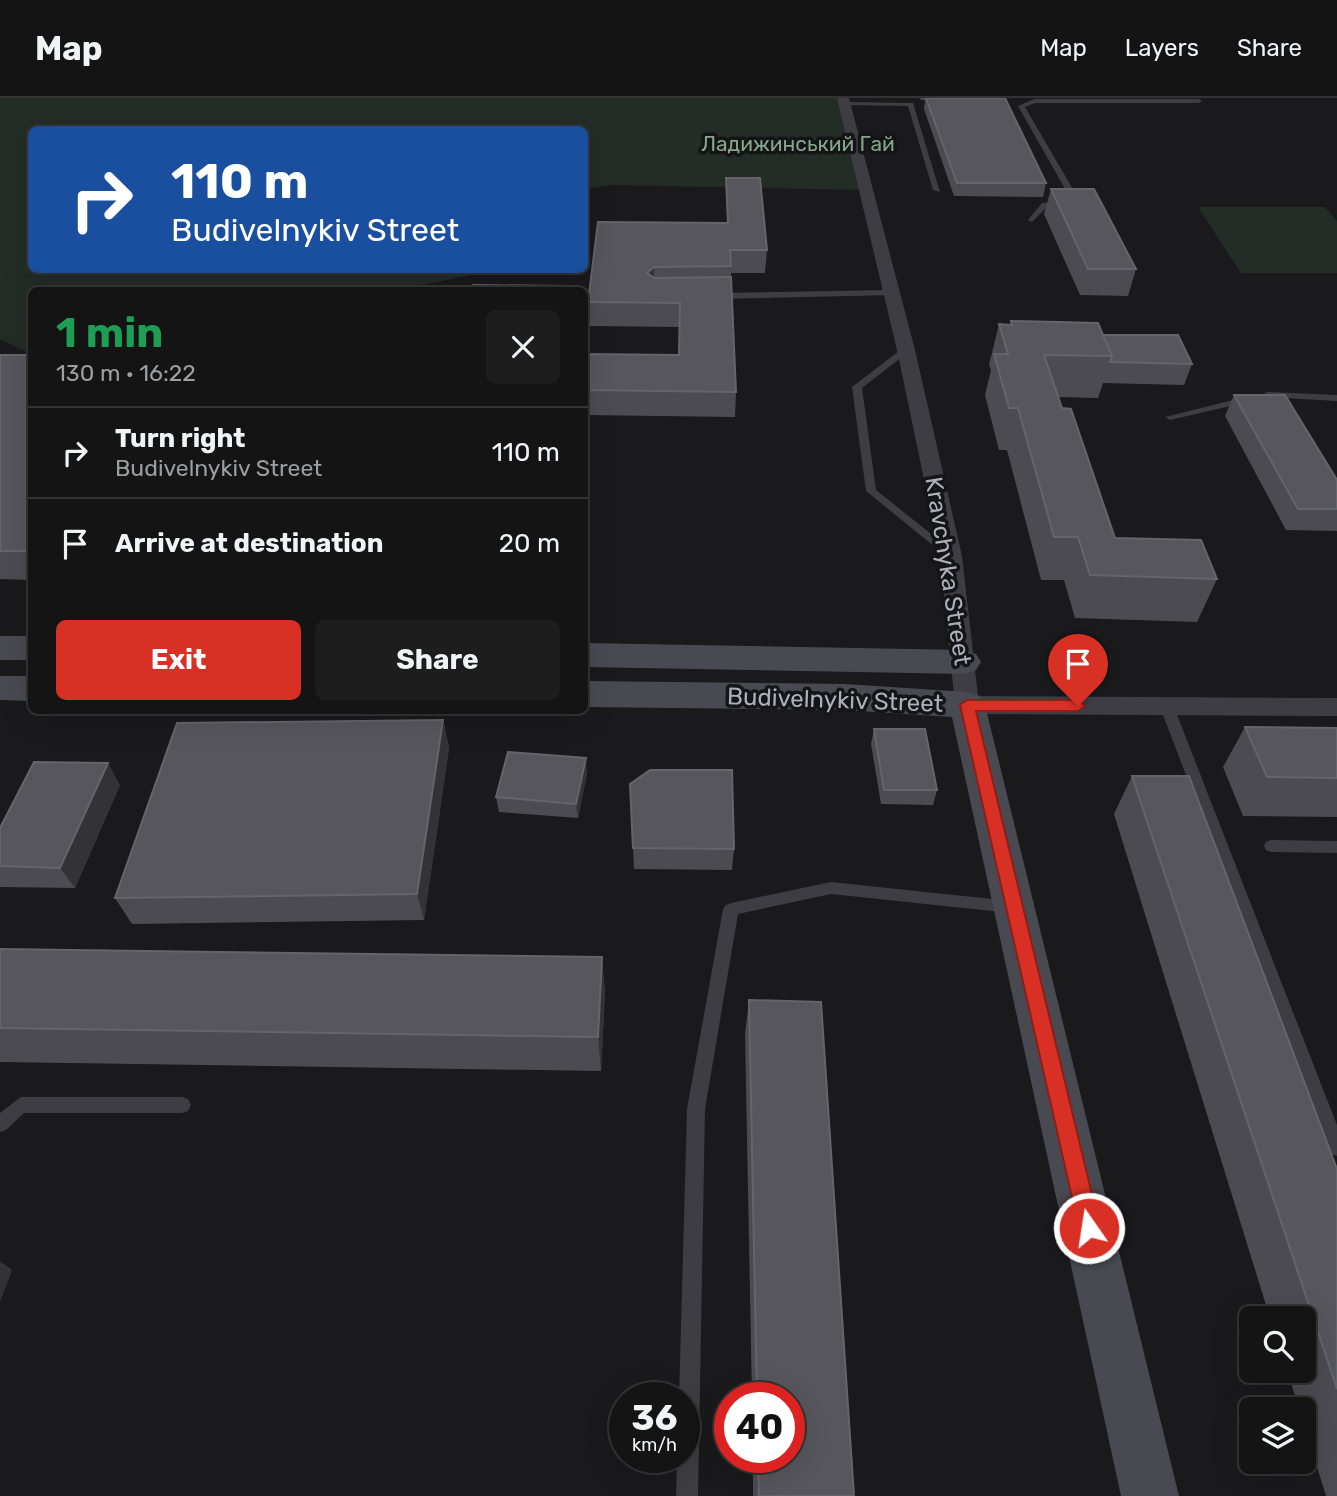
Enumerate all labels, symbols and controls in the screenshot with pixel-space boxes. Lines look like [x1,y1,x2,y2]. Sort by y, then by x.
text: Map [35,29,103,68]
text: Map [1040,34,1087,62]
text: Layers [1125,34,1199,62]
text: Share [1237,34,1302,62]
park label: Ладижинський Гай [701,131,895,156]
text: 110 m [171,152,308,210]
icon: right [56,154,147,245]
text: Budivelnykiv Street [171,211,459,249]
text: 1 min [56,308,163,358]
button: close [486,310,560,384]
text: 130 m · 16:22 [56,359,196,387]
text: Turn right [115,423,245,454]
icon: right [56,434,94,472]
text: 110 m [492,437,560,468]
text: Budivelnykiv Street [115,454,322,482]
street label: Kravchyka Street [919,475,977,667]
icon: arrive [56,525,94,563]
text: Arrive at destination [115,528,383,559]
text: 20 m [499,528,560,559]
button: Exit [56,620,301,700]
button: Share [315,620,560,700]
pin [1048,634,1108,706]
icon: arrive [1059,645,1097,683]
street label: Budivelnykiv Street [726,682,944,718]
position arrow [1052,1191,1126,1265]
map controls [1239,1306,1316,1474]
button: search [1239,1306,1316,1383]
speed limit sign: 40 [714,1382,805,1473]
text: 36 [632,1397,677,1439]
button: layers [1239,1397,1316,1474]
text: km/h [632,1434,677,1456]

